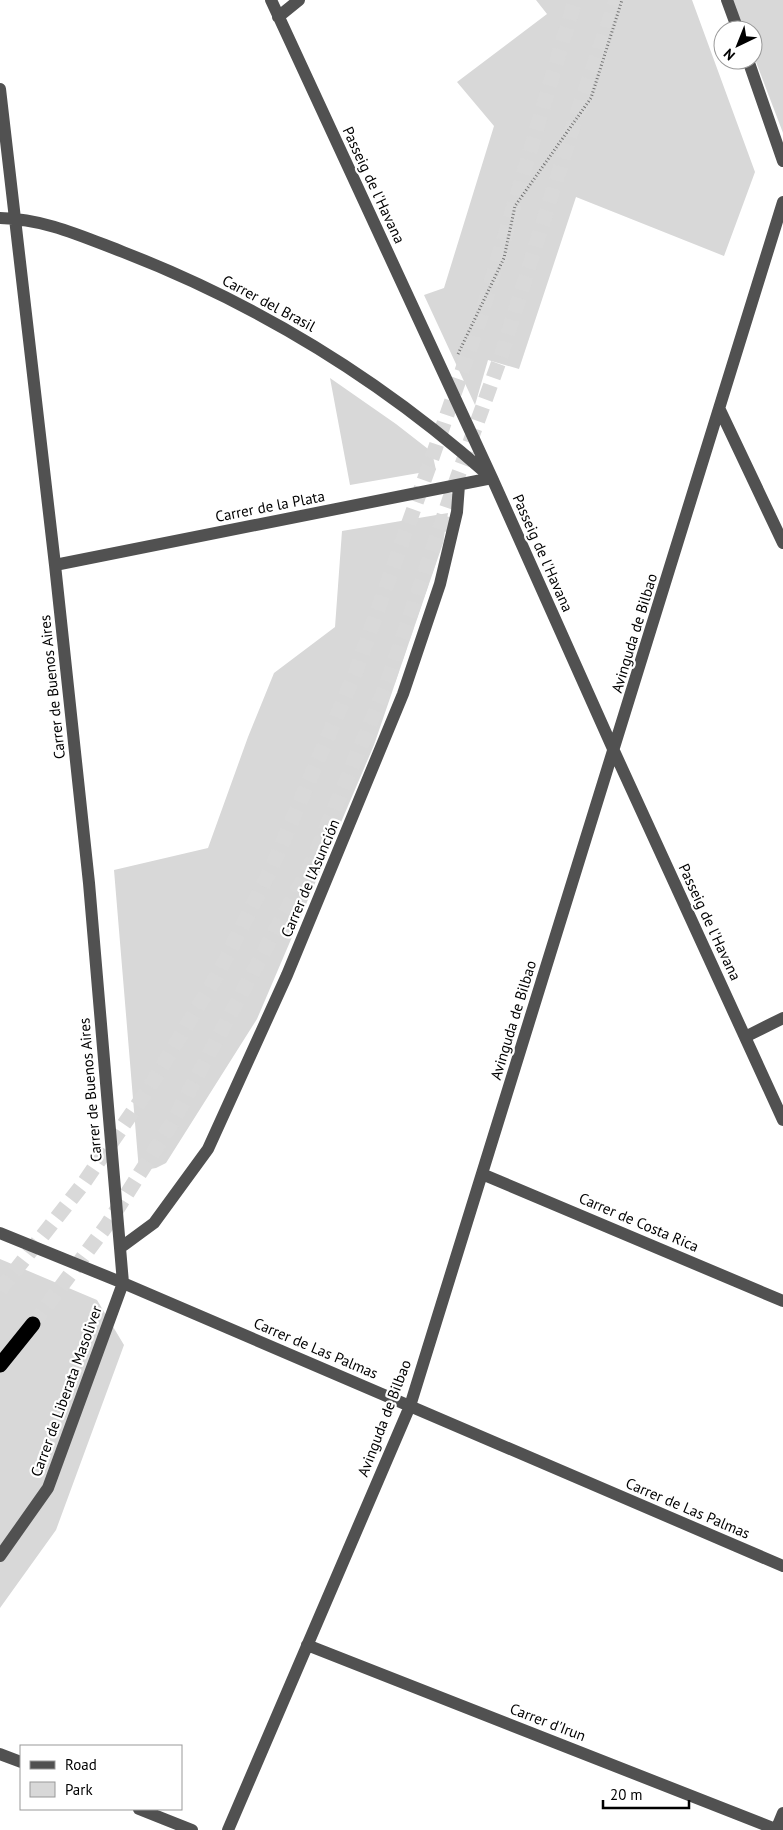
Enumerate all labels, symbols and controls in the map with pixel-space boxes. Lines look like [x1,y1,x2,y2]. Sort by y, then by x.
north arrow [713,20,763,70]
text: N [720,45,739,64]
street label: Passeig de l'Havana [339,124,409,246]
street label: Carrer del Brasil [219,270,319,336]
street label: Carrer de la Plata [214,486,326,526]
street label: Passeig de l'Havana [509,491,577,615]
street label: Avinguda de Bilbao [607,571,661,695]
street label: Carrer de Buenos Aires [35,614,69,760]
street label: Carrer de l'Asunción [277,816,343,940]
street label: Passeig de l'Havana [675,861,745,983]
street label: Avinguda de Bilbao [486,958,540,1082]
street label: Carrer de Buenos Aires [74,1017,106,1163]
street label: Carrer de Costa Rica [576,1188,702,1256]
street label: Carrer de Liberata Masoliver [26,1303,106,1479]
street label: Carrer de Las Palmas [251,1313,381,1383]
street label: Avinguda de Bilbao [353,1357,415,1479]
street label: Carrer de Las Palmas [623,1473,753,1543]
street label: Carrer d'Irun [507,1699,589,1745]
legend [20,1745,182,1810]
text: Road [65,1755,97,1774]
scale bar [603,1778,689,1810]
text: Park [65,1780,93,1799]
text: 20 m [610,1785,643,1804]

